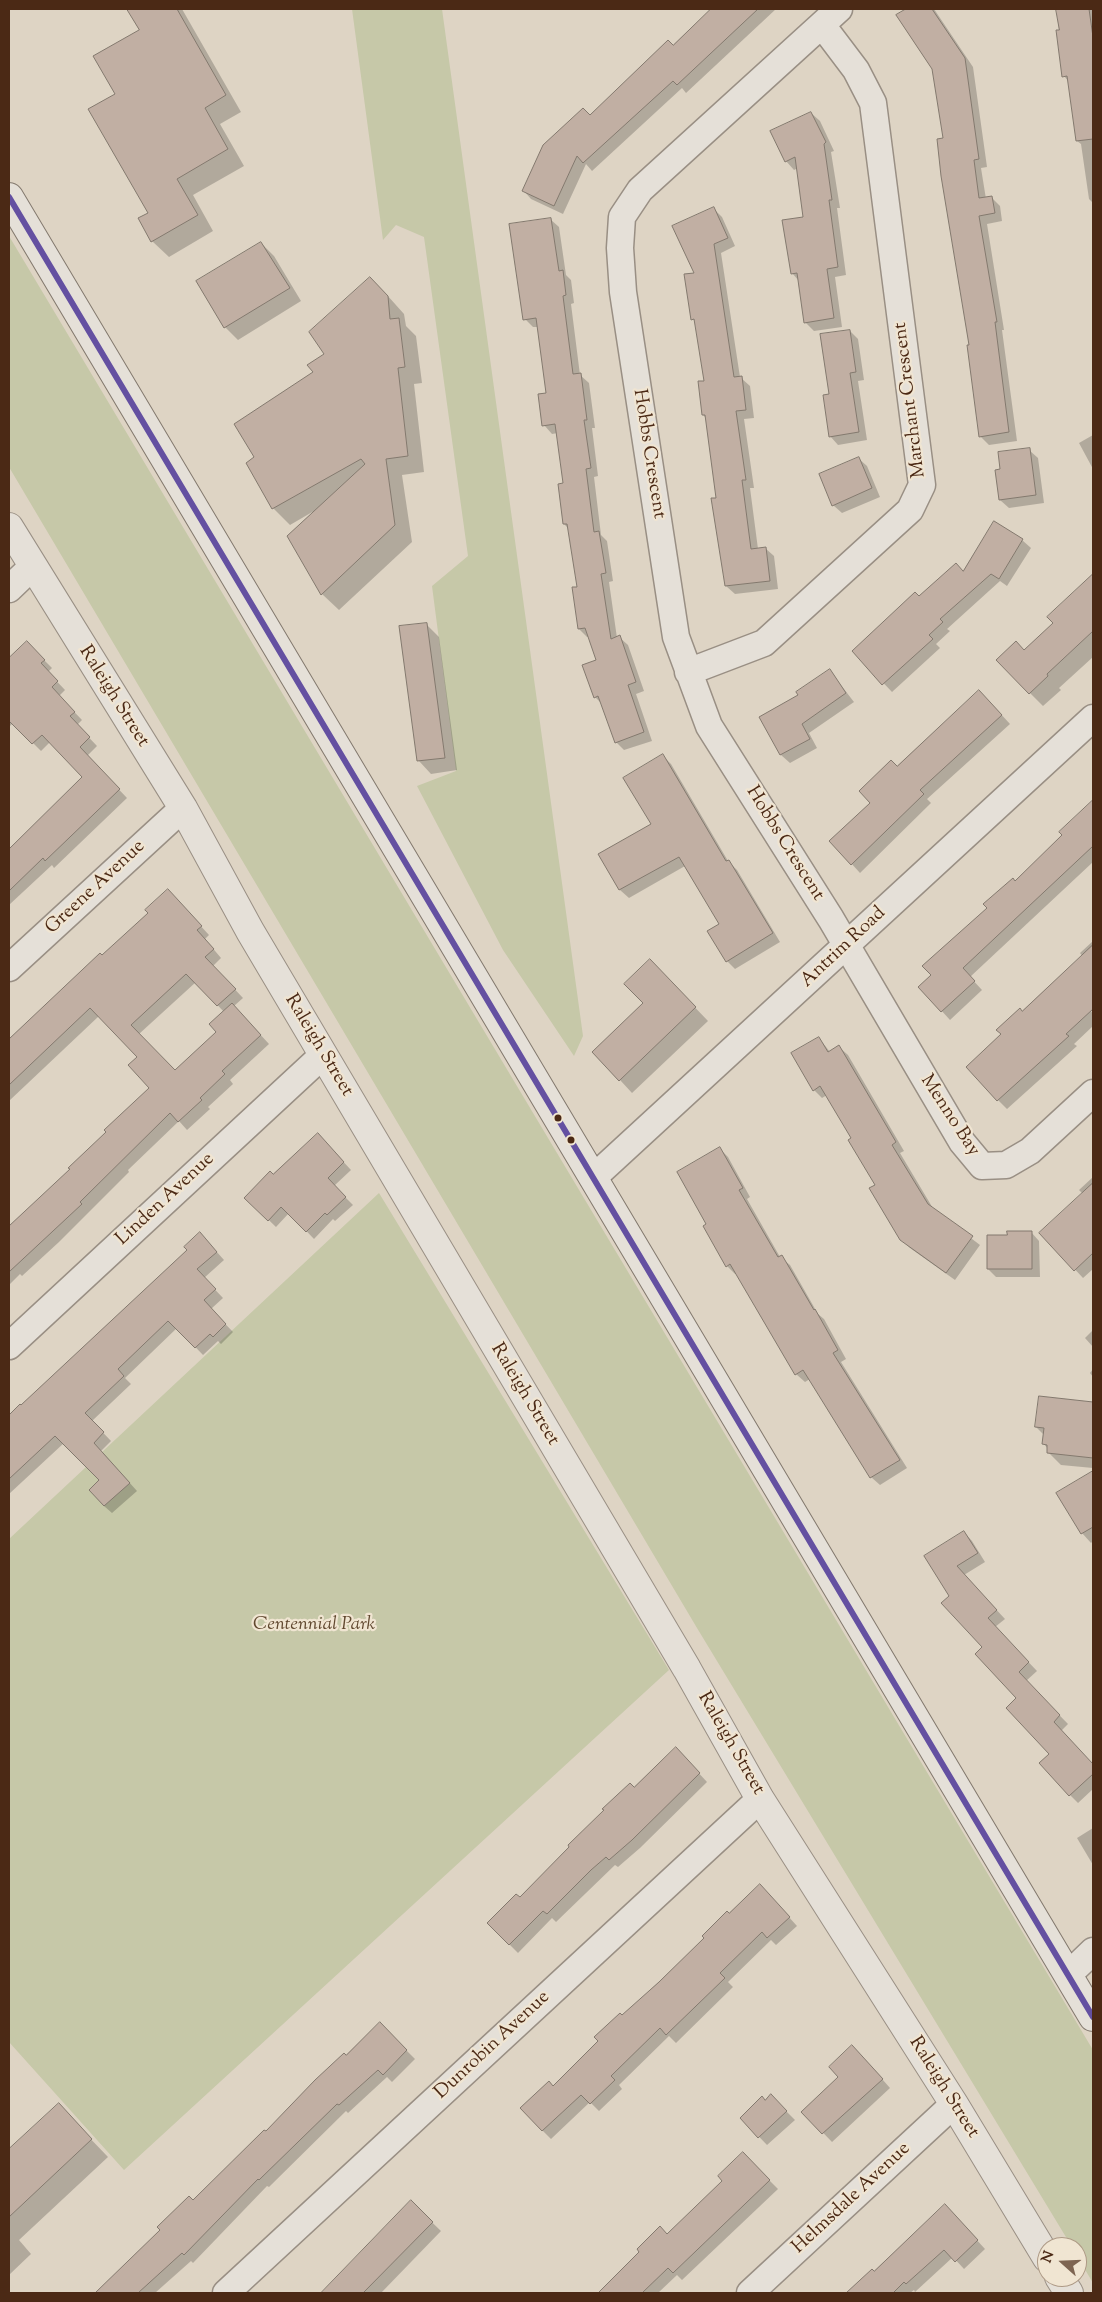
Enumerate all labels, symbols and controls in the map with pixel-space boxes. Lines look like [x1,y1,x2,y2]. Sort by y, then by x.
street label: Marchant Crescent [890,321,932,479]
street label: Hobbs Crescent [627,388,669,520]
street label: Raleigh Street [73,642,153,752]
street label: Hobbs Crescent [740,782,828,906]
street label: Greene Avenue [41,836,151,940]
street label: Antrim Road [797,903,891,993]
street label: Raleigh Street [279,991,357,1101]
street label: Menno Bay [914,1071,984,1161]
unlabelled marker [553,1113,563,1123]
unlabelled marker [566,1135,576,1145]
street label: Linden Avenue [112,1149,220,1251]
street label: Raleigh Street [485,1340,563,1450]
park label: Centennial Park [253,1615,375,1637]
street label: Raleigh Street [691,1688,769,1800]
street label: Dunrobin Avenue [431,1987,555,2105]
street label: Raleigh Street [903,2033,983,2143]
street label: Helmsdale Avenue [788,2138,916,2260]
north arrow [1037,2237,1087,2287]
text: N [1038,2249,1060,2266]

